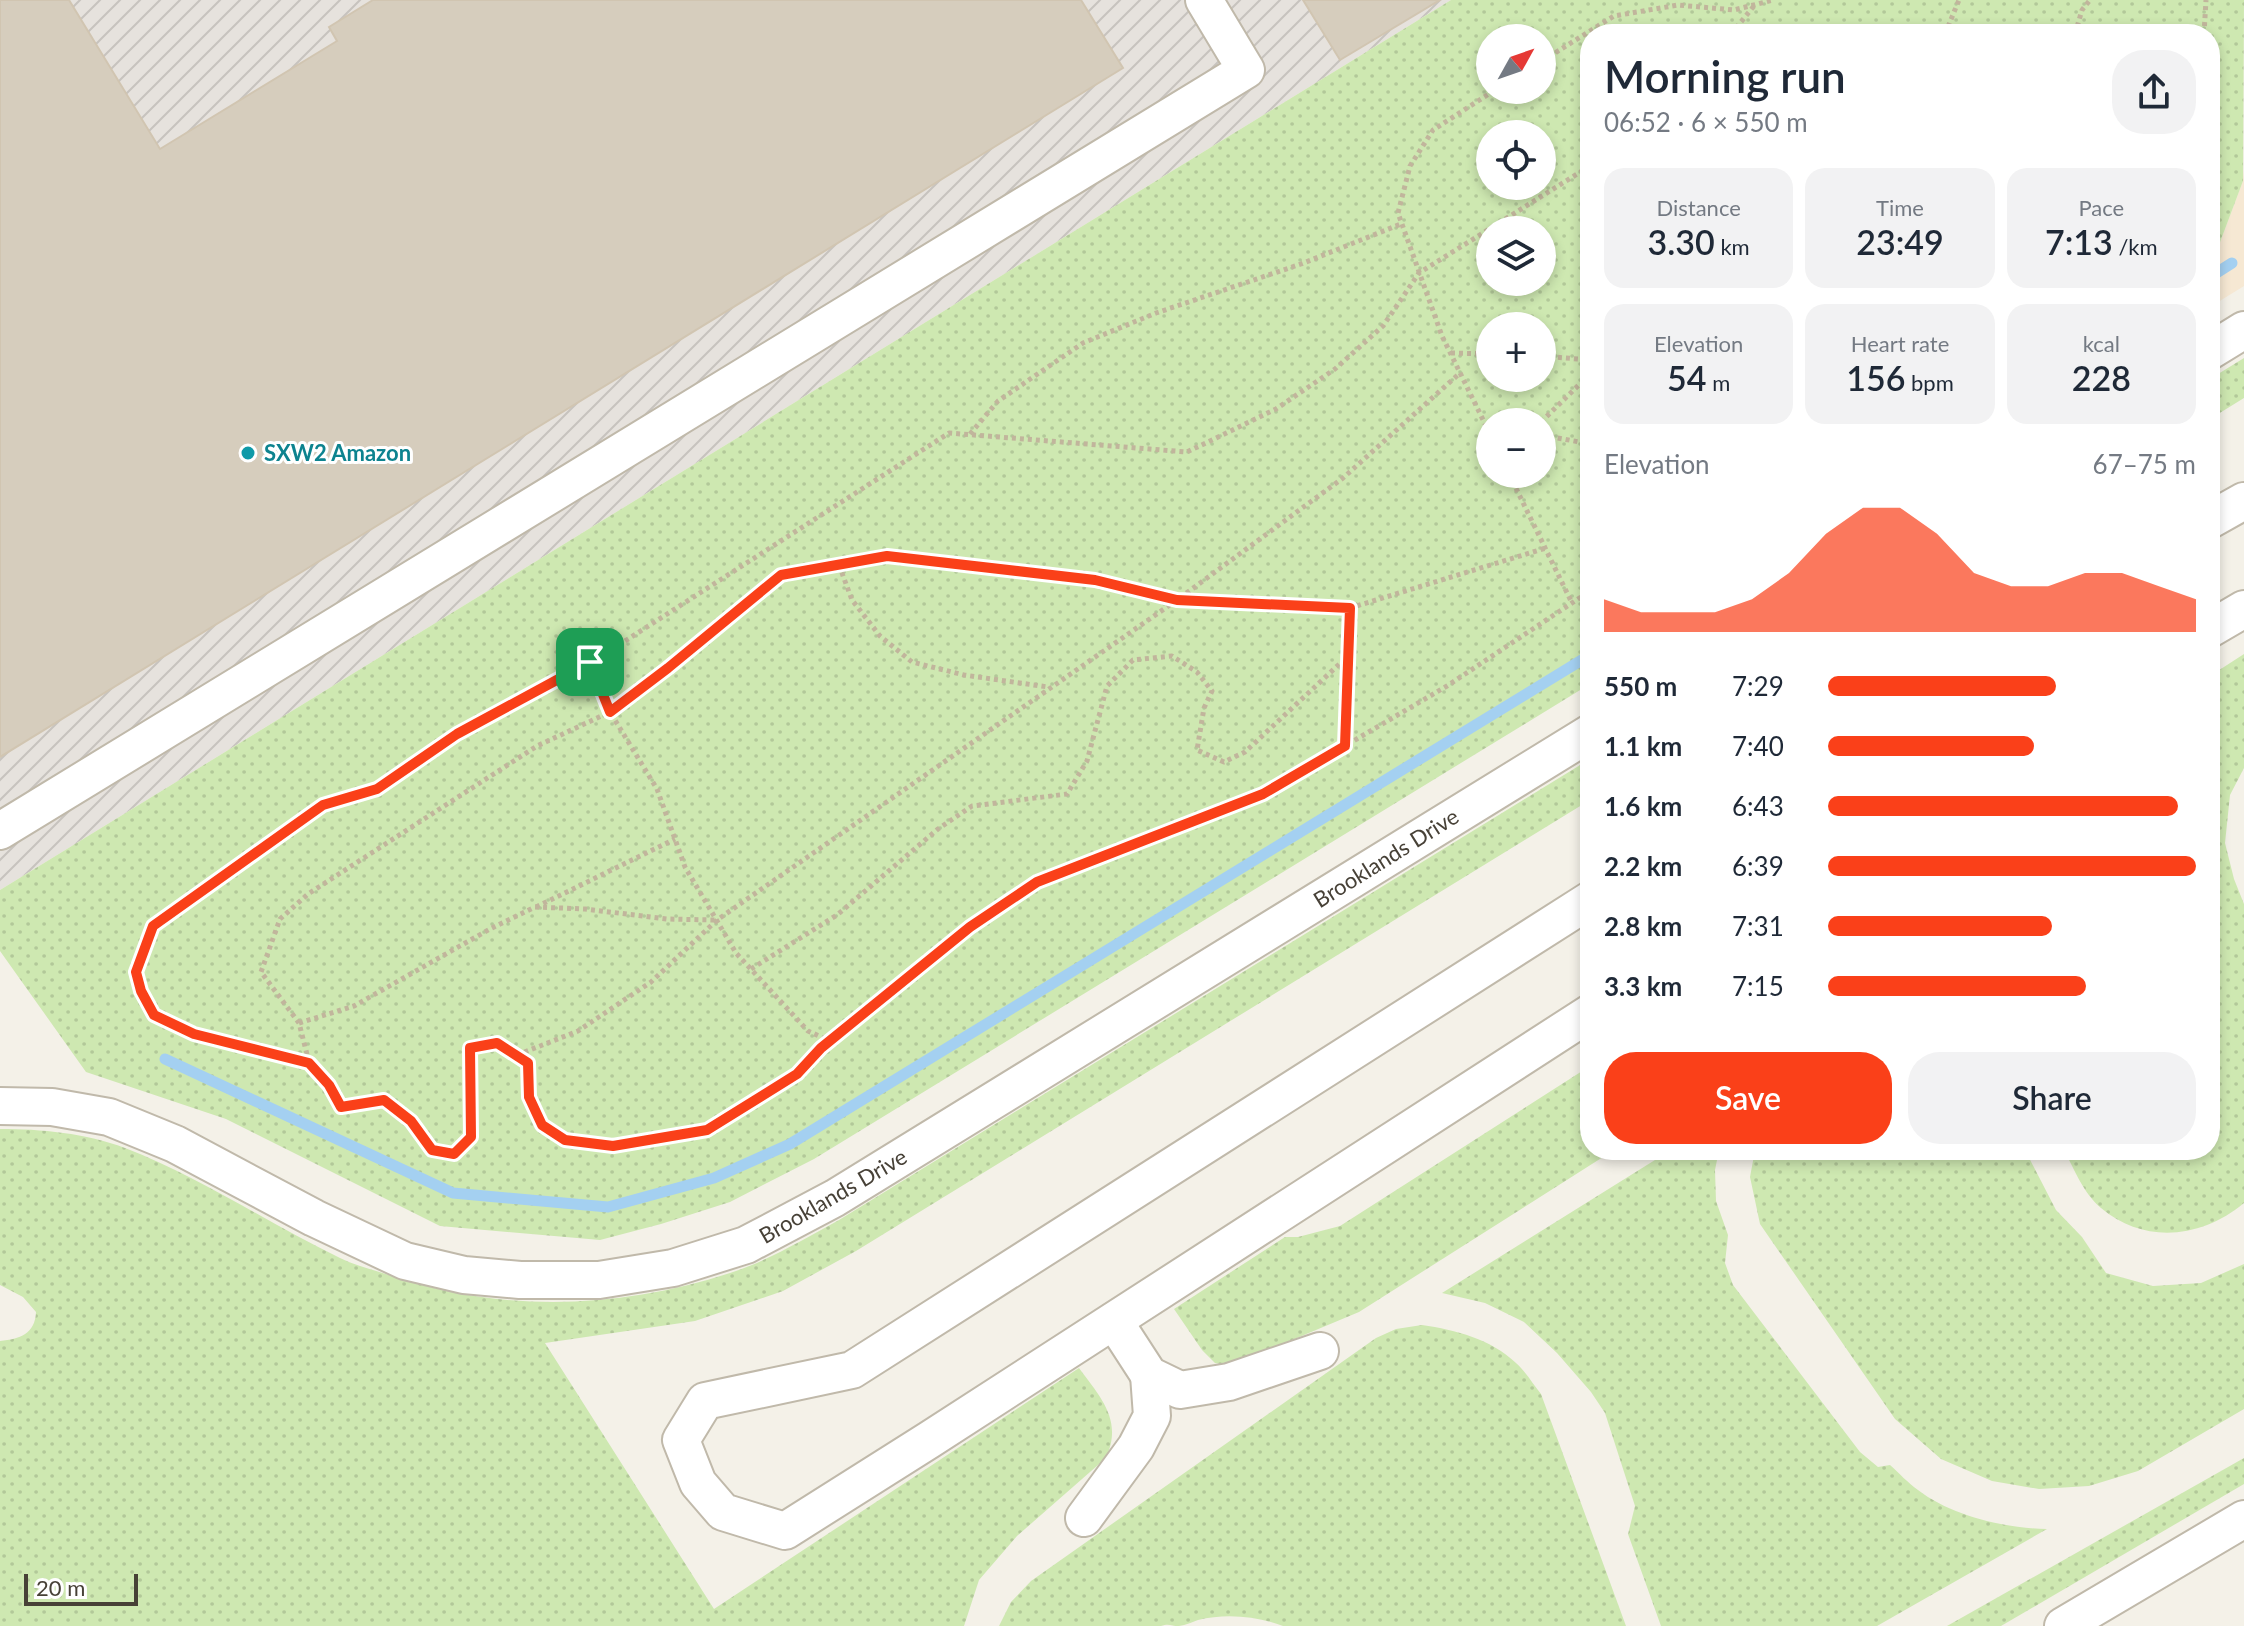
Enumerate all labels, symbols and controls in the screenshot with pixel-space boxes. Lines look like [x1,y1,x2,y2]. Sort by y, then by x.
north arrow [1476,24,1556,104]
map controls [1476,24,1556,488]
text: Morning run [1604,50,1846,102]
button: share [2112,50,2196,134]
text: 06:52 · 6 × 550 m [1604,106,1808,138]
button: locate [1476,120,1556,200]
text: Distance [1656,194,1741,221]
text: Time [1876,194,1924,221]
text: Pace [2078,194,2124,221]
button: layers [1476,216,1556,296]
text: 3.30 [1648,221,1715,262]
text: 23:49 [1856,221,1944,262]
text: 7:13 [2045,221,2113,262]
text: km [1715,233,1750,260]
text: /km [2113,233,2158,260]
button: + [1476,312,1556,392]
text: Elevation [1654,330,1743,357]
text: Heart rate [1851,330,1949,357]
text: kcal [2083,330,2120,357]
text: 54 [1667,357,1707,398]
text: 156 [1846,357,1905,398]
text: 228 [2072,357,2131,398]
text: m [1707,369,1730,396]
text: bpm [1905,369,1954,396]
button: − [1476,408,1556,488]
place label: SXW2 Amazon [264,439,411,466]
marker: SXW2 Amazon [239,444,257,462]
text: Elevation [1604,448,1710,480]
text: 67–75 m [2093,448,2196,480]
pin [556,628,624,696]
icon: arrive [568,640,612,684]
text: 550 m [1604,670,1677,702]
text: 7:29 [1732,670,1784,702]
text: 1.1 km [1604,730,1682,762]
text: 7:40 [1732,730,1784,762]
text: 1.6 km [1604,790,1682,822]
text: 6:43 [1732,790,1784,822]
street label: Brooklands Drive [1308,802,1463,913]
text: 2.2 km [1604,850,1682,882]
text: 6:39 [1732,850,1784,882]
text: 2.8 km [1604,910,1682,942]
text: 7:31 [1732,910,1784,942]
text: 3.3 km [1604,970,1682,1002]
text: 7:15 [1732,970,1784,1002]
button: Save [1604,1052,1892,1144]
button: Share [1908,1052,2196,1144]
street label: Brooklands Drive [754,1142,911,1249]
scale bar [24,1570,138,1606]
text: 20 m [36,1574,85,1601]

